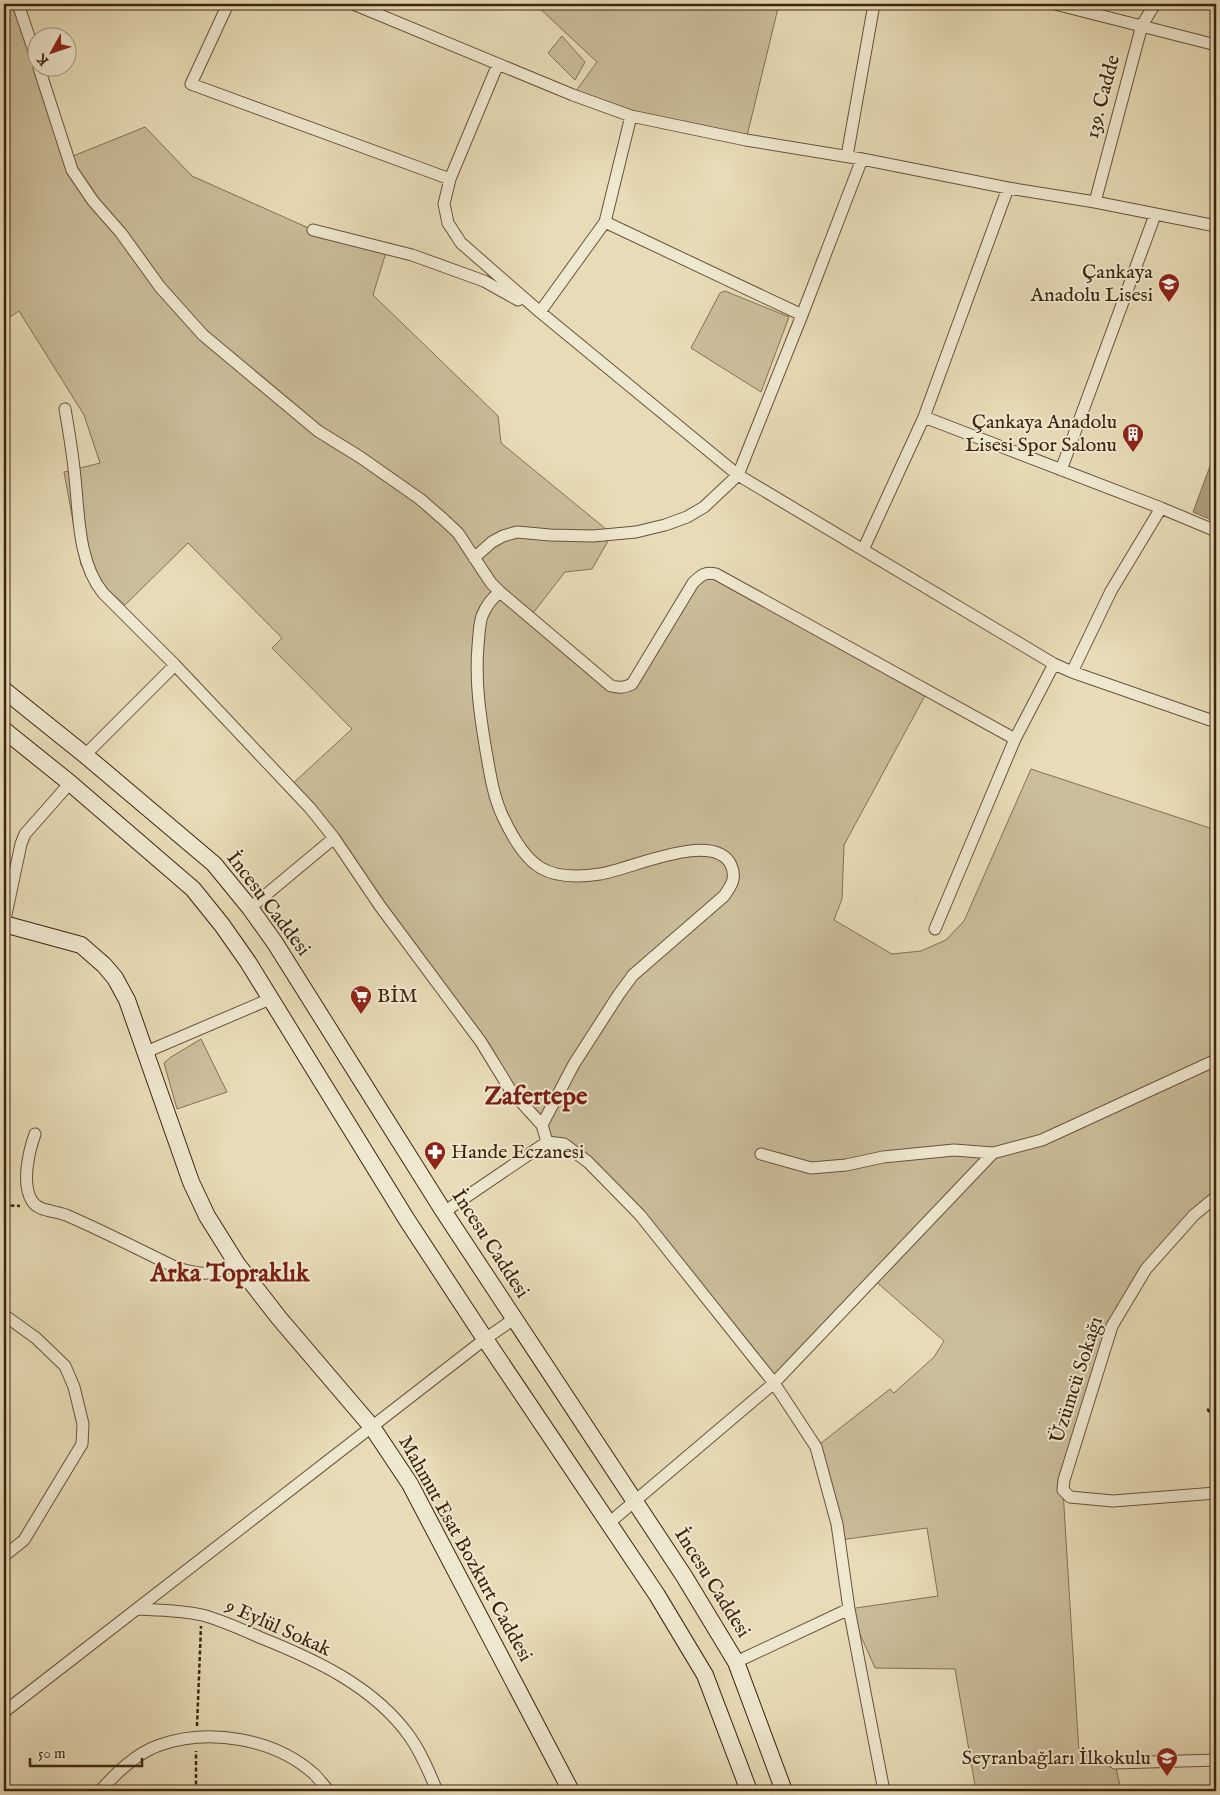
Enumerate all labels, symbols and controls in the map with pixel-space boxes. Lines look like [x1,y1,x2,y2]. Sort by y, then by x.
north arrow [28,28,78,78]
text: K [32,49,53,69]
street label: 139. Cadde [1080,52,1126,142]
place label: Çankaya Anadolu Lisesi [1030,260,1153,308]
school or university icon: Çankaya Anadolu Lisesi [1157,272,1181,303]
place label: Çankaya Anadolu Lisesi Spor Salonu [965,410,1117,458]
building icon: Çankaya Anadolu Lisesi Spor Salonu [1121,422,1145,453]
street label: İncesu Caddesi [221,847,315,961]
supermarket icon: BİM [349,984,373,1015]
place label: BİM [377,984,418,1009]
district label: Zafertepe [484,1081,588,1113]
pharmacy icon: Hande Eczanesi [423,1140,447,1171]
place label: Hande Eczanesi [451,1140,584,1165]
street label: İncesu Caddesi [446,1185,534,1303]
district label: Arka Topraklık [150,1258,310,1290]
street label: Üzümcü Sokağı [1045,1314,1109,1446]
street label: Mahmut Esat Bozkurt Caddesi [392,1432,538,1666]
street label: İncesu Caddesi [668,1524,756,1642]
street label: 9 Eylül Sokak [220,1593,335,1663]
scale bar [30,1735,142,1767]
text: 50 m [38,1744,66,1763]
place label: Seyranbağları İlkokulu [962,1746,1151,1771]
school or university icon: Seyranbağları İlkokulu [1155,1746,1179,1777]

